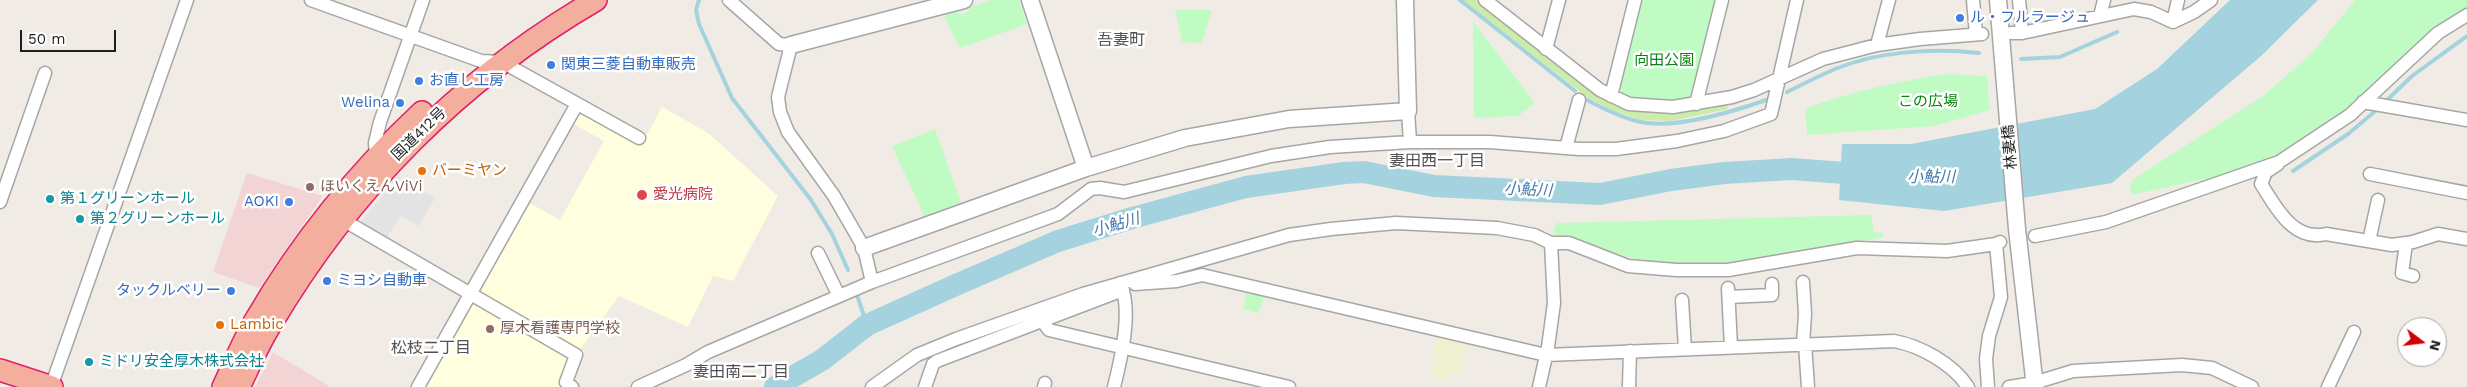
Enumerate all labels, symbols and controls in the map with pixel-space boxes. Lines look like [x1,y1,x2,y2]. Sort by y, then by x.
place label: ル・フルラージュ [1970,9,2090,27]
marker: ル・フルラージュ [1954,12,1966,24]
scale bar [22,20,119,52]
text: 50 m [28,30,65,48]
district label: 吾妻町 [1097,30,1145,50]
park label: 向田公園 [1634,52,1694,70]
place label: 関東三菱自動車販売 [561,56,696,74]
marker: 関東三菱自動車販売 [545,59,557,71]
place label: お直し工房 [429,72,504,90]
marker: お直し工房 [413,75,425,87]
park label: この広場 [1898,93,1958,111]
place label: Welina [341,94,390,112]
marker: Welina [394,97,406,109]
street label: 国道412号 [388,104,450,164]
street label: 林妻橋 [1999,124,2021,170]
district label: 妻田西一丁目 [1389,151,1485,171]
place label: バーミヤン [432,162,507,180]
marker: バーミヤン [416,165,428,177]
water label: 小鮎川 [1907,167,1955,187]
place label: ほいくえんViVi [320,178,422,196]
water label: 小鮎川 [1504,179,1552,201]
marker: ほいくえんViVi [304,181,316,193]
place label: 愛光病院 [653,186,713,204]
marker: 愛光病院 [635,188,649,202]
place label: 第１グリーンホール [60,190,195,208]
marker: 第１グリーンホール [44,193,56,205]
place label: AOKI [244,193,279,211]
marker: AOKI [283,196,295,208]
water label: 小鮎川 [1090,209,1142,241]
place label: 第２グリーンホール [90,210,225,228]
marker: 第２グリーンホール [74,213,86,225]
place label: ミヨシ自動車 [337,272,427,290]
marker: ミヨシ自動車 [321,275,333,287]
place label: タックルベリー [116,282,221,300]
marker: タックルベリー [225,285,237,297]
place label: Lambic [230,316,284,334]
north arrow [2397,317,2447,367]
marker: Lambic [214,319,226,331]
place label: 厚木看護専門学校 [500,320,620,338]
marker: 厚木看護専門学校 [484,323,496,335]
district label: 松枝二丁目 [391,338,471,358]
text: N [2426,339,2445,353]
place label: ミドリ安全厚木株式会社 [99,353,264,371]
marker: ミドリ安全厚木株式会社 [83,356,95,368]
district label: 妻田南二丁目 [693,362,789,382]

